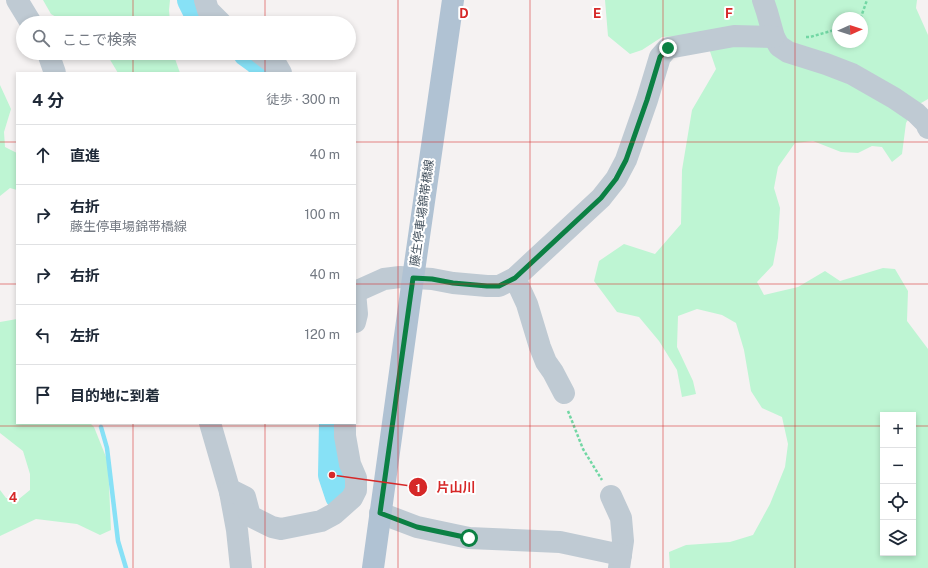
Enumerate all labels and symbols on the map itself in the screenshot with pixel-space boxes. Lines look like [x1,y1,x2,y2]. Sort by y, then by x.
text: D [459,6,469,21]
text: E [593,6,601,21]
text: F [725,6,733,21]
north arrow [832,12,868,48]
route end [659,39,677,57]
street label: 藤生停車場錦帯橋線 [408,159,436,267]
callout: 片山川 [408,475,483,500]
text: 片山川 [436,480,476,495]
text: 1 [415,481,421,495]
text: 4 [9,490,18,505]
route start [460,529,478,547]

